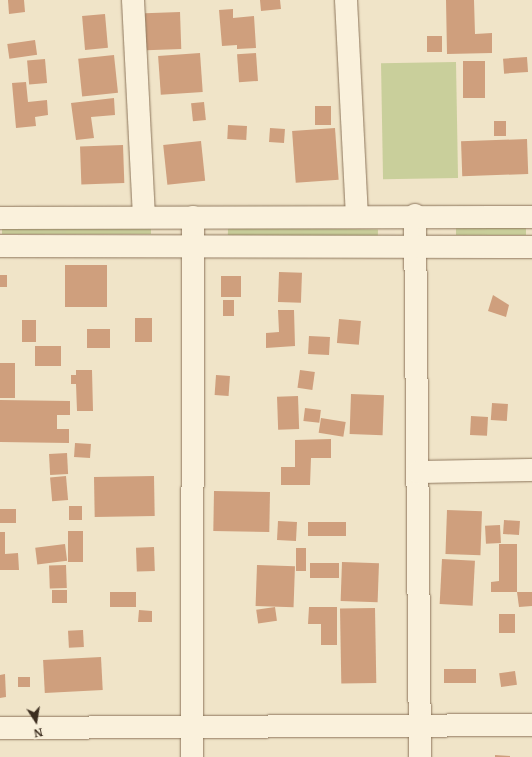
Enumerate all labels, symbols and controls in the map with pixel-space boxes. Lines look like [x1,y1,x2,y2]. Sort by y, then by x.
north arrow [16,701,56,741]
text: N [33,725,44,740]

